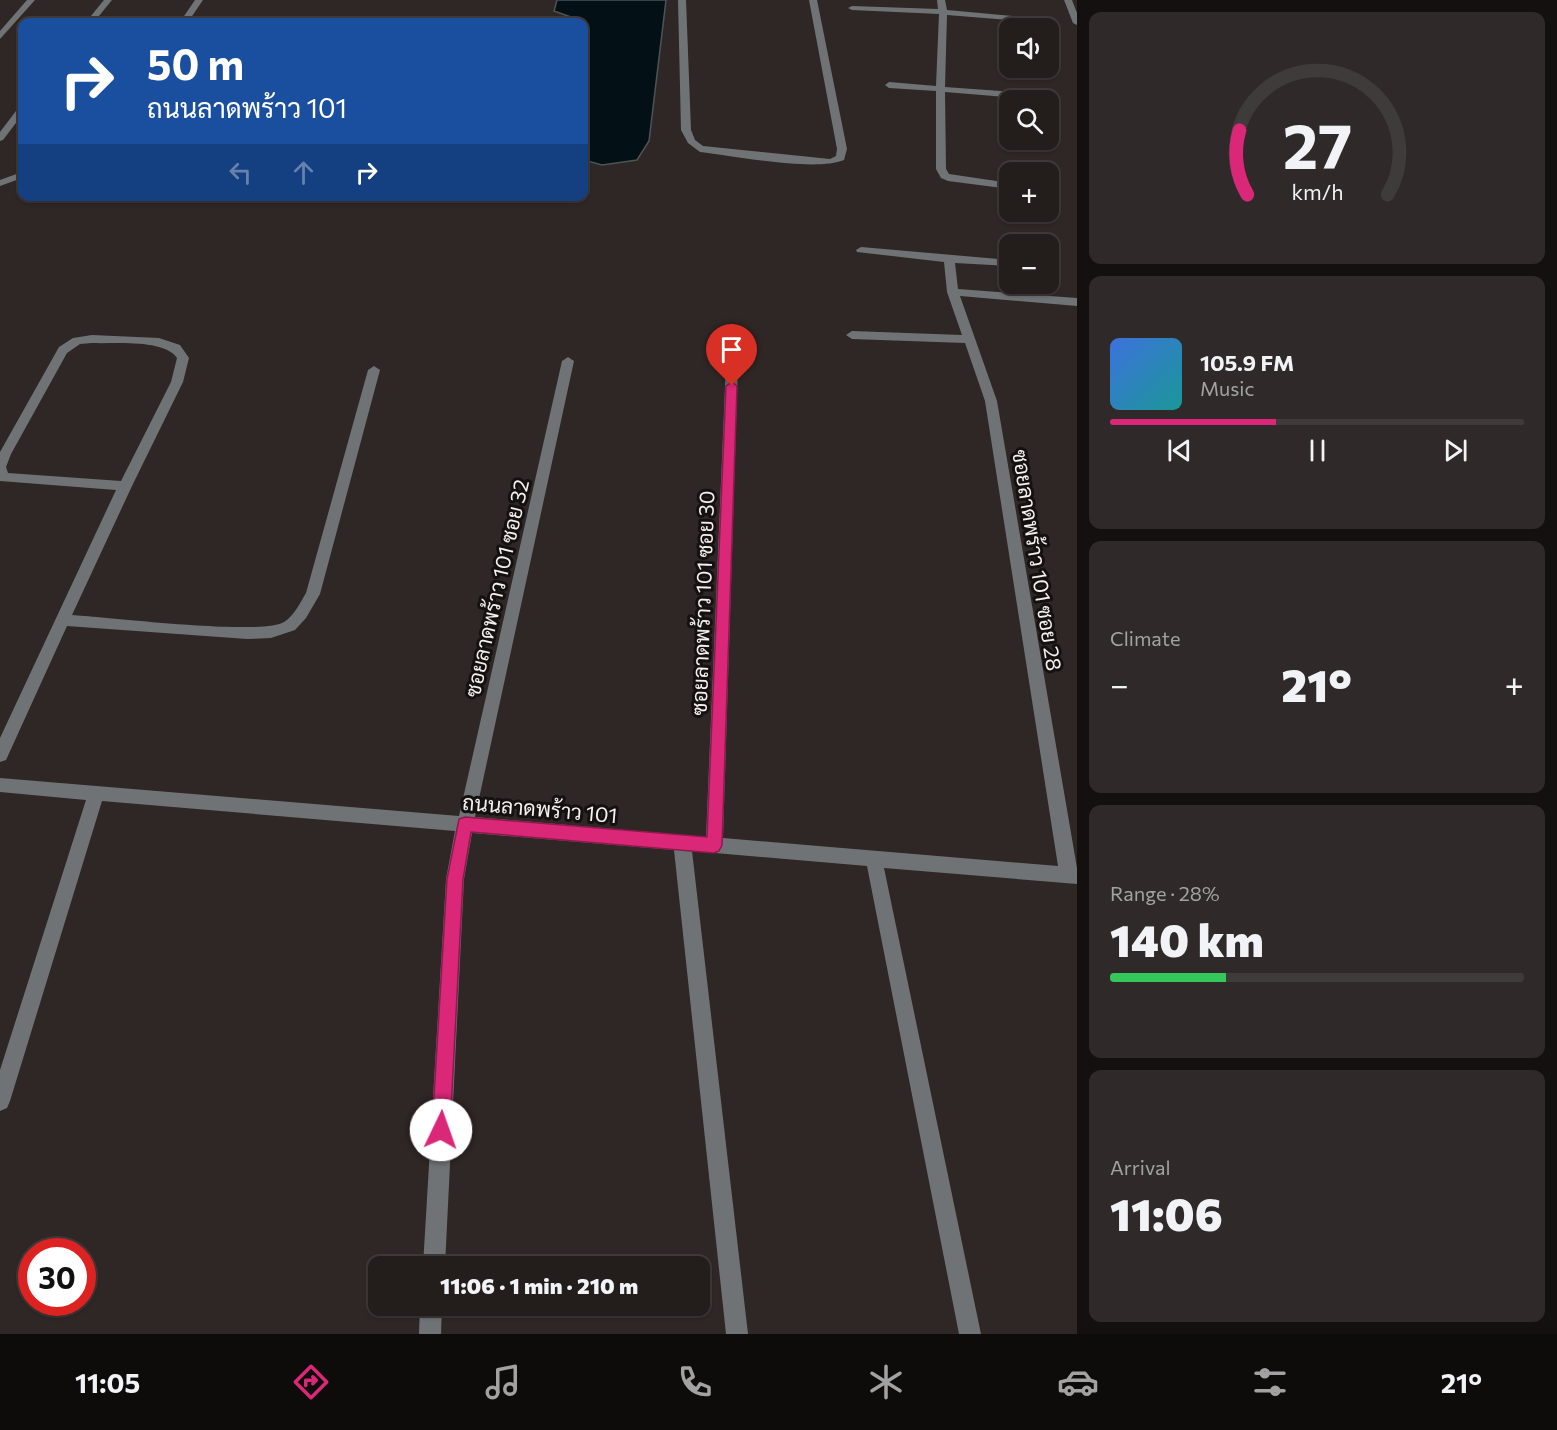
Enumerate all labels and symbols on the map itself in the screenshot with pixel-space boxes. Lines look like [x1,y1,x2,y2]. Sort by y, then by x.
pin [706,324,757,386]
street label: ซอยลาดพร้าว 101 ซอย 28 [1008,448,1068,672]
street label: ซอยลาดพร้าว 101 ซอย 32 [459,477,533,699]
street label: ซอยลาดพร้าว 101 ซอย 30 [686,490,718,716]
street label: ถนนลาดพร้าว 101 [461,789,619,827]
position arrow [409,1098,473,1162]
speed limit sign: 30 [18,1238,96,1316]

